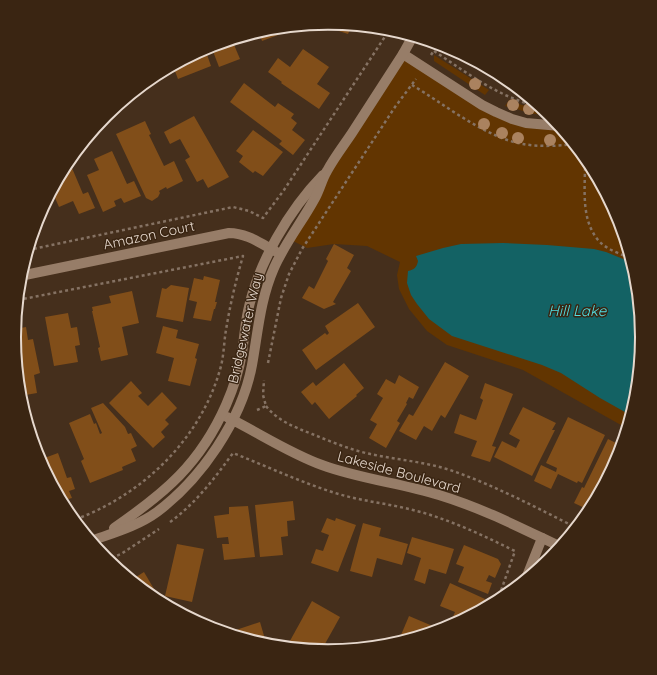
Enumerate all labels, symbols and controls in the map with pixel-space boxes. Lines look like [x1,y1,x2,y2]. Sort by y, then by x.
street label: Amazon Court [102,216,197,253]
street label: Bridgewater Way [224,271,266,385]
water label: Hill Lake [548,301,607,320]
street label: Lakeside Boulevard [335,447,463,497]

